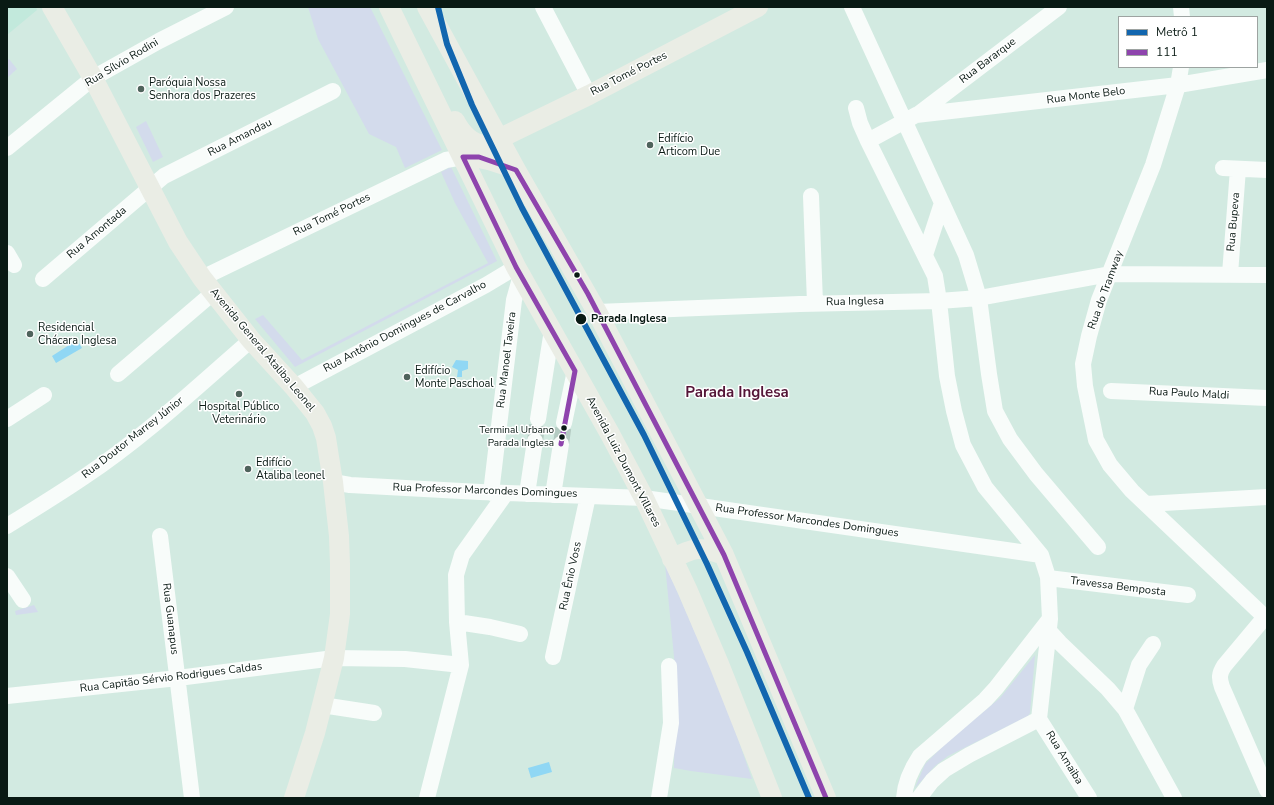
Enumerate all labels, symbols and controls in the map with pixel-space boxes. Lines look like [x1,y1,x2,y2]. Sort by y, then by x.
legend [1118,16,1258,68]
text: Metrô 1 [1156,24,1198,40]
street label: Rua Bararque [957,35,1019,87]
street label: Rua Sílvio Rodini [83,36,161,90]
text: 111 [1156,44,1178,60]
street label: Rua Tomé Portes [589,49,669,99]
place label: Paróquia Nossa Senhora dos Prazeres [149,76,256,102]
marker: Paróquia Nossa Senhora dos Prazeres [136,84,146,94]
street label: Rua Monte Belo [1046,85,1126,107]
street label: Rua Amandau [206,116,274,160]
place label: Edifício Articom Due [658,132,720,158]
marker: Edifício Articom Due [645,140,655,150]
street label: Rua Tomé Portes [291,191,373,239]
street label: Rua Bupeva [1225,192,1243,252]
street label: Rua Amontada [64,204,130,262]
street label: Rua do Tramway [1086,249,1126,331]
unlabelled marker [572,270,582,280]
street label: Rua Antônio Domingues de Carvalho [321,278,489,376]
street label: Avenida General Ataliba Leonel [207,286,317,414]
street label: Rua Inglesa [826,295,884,309]
street label: Rua Manoel Taveira [495,311,519,409]
marker: Parada Inglesa [574,312,588,326]
place label: Parada Inglesa [591,312,667,326]
place label: Residencial Chácara Inglesa [38,321,117,347]
marker: Residencial Chácara Inglesa [25,329,35,339]
place label: Edifício Monte Paschoal [415,364,494,390]
marker: Edifício Monte Paschoal [402,372,412,382]
district label: Parada Inglesa [685,384,789,402]
street label: Rua Paulo Maldi [1148,385,1230,403]
marker: Hospital Público Veterinário [234,389,244,399]
street label: Rua Doutor Marrey Júnior [80,394,186,482]
street label: Avenida Luiz Dumont Villares [583,395,663,529]
place label: Hospital Público Veterinário [199,400,279,426]
unlabelled marker [559,423,569,433]
place label: Terminal Urbano Parada Inglesa [479,425,554,448]
marker: Terminal Urbano Parada Inglesa [557,432,567,442]
place label: Edifício Ataliba leonel [256,456,325,482]
marker: Edifício Ataliba leonel [243,464,253,474]
street label: Rua Professor Marcondes Domingues [392,481,578,501]
street label: Rua Professor Marcondes Domingues [715,502,899,540]
street label: Rua Ênio Voss [557,540,585,612]
street label: Travessa Bemposta [1069,575,1167,599]
street label: Rua Guanapus [159,582,181,656]
street label: Rua Capitão Sérvio Rodrigues Caldas [79,660,263,696]
street label: Rua Amaiba [1042,729,1086,787]

